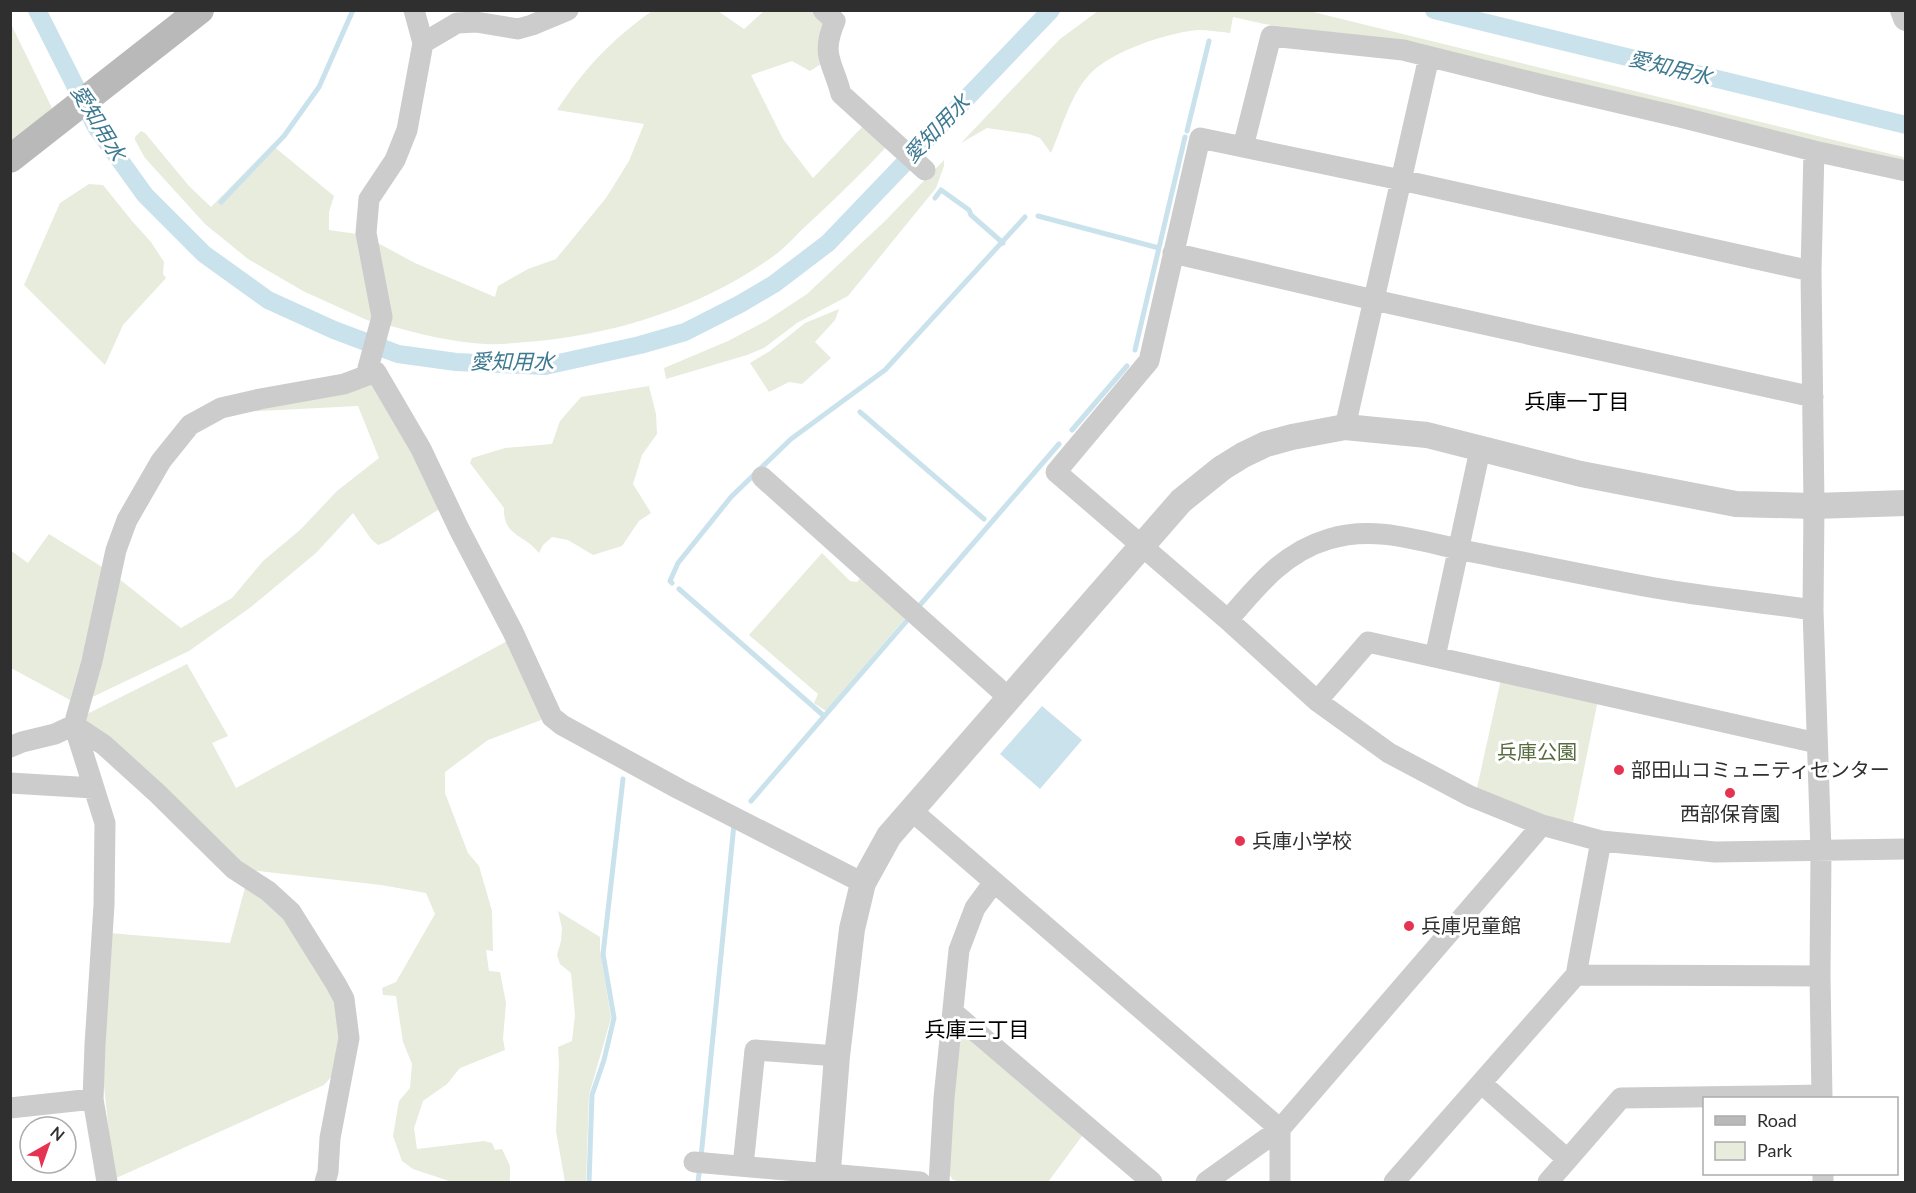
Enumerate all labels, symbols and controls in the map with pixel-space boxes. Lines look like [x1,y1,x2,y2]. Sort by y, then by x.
water label: 愛知用水 [1627,44,1716,89]
water label: 愛知用水 [67,80,133,166]
water label: 愛知用水 [898,88,975,167]
water label: 愛知用水 [470,348,556,373]
district label: 兵庫一丁目 [1525,388,1630,413]
park label: 兵庫公園 [1497,739,1577,763]
place label: 部田山コミュニティセンター [1631,757,1890,781]
marker: 部田山コミュニティセンター [1612,763,1626,777]
marker: 西部保育園 [1723,786,1737,800]
place label: 西部保育園 [1680,801,1780,825]
place label: 兵庫小学校 [1252,828,1352,852]
marker: 兵庫小学校 [1233,834,1247,848]
place label: 兵庫児童館 [1421,913,1521,937]
marker: 兵庫児童館 [1402,919,1416,933]
district label: 兵庫三丁目 [925,1016,1030,1041]
legend [1703,1097,1898,1175]
text: Road [1757,1109,1797,1131]
north arrow [18,1115,78,1175]
text: N [47,1122,69,1144]
text: Park [1757,1139,1793,1161]

